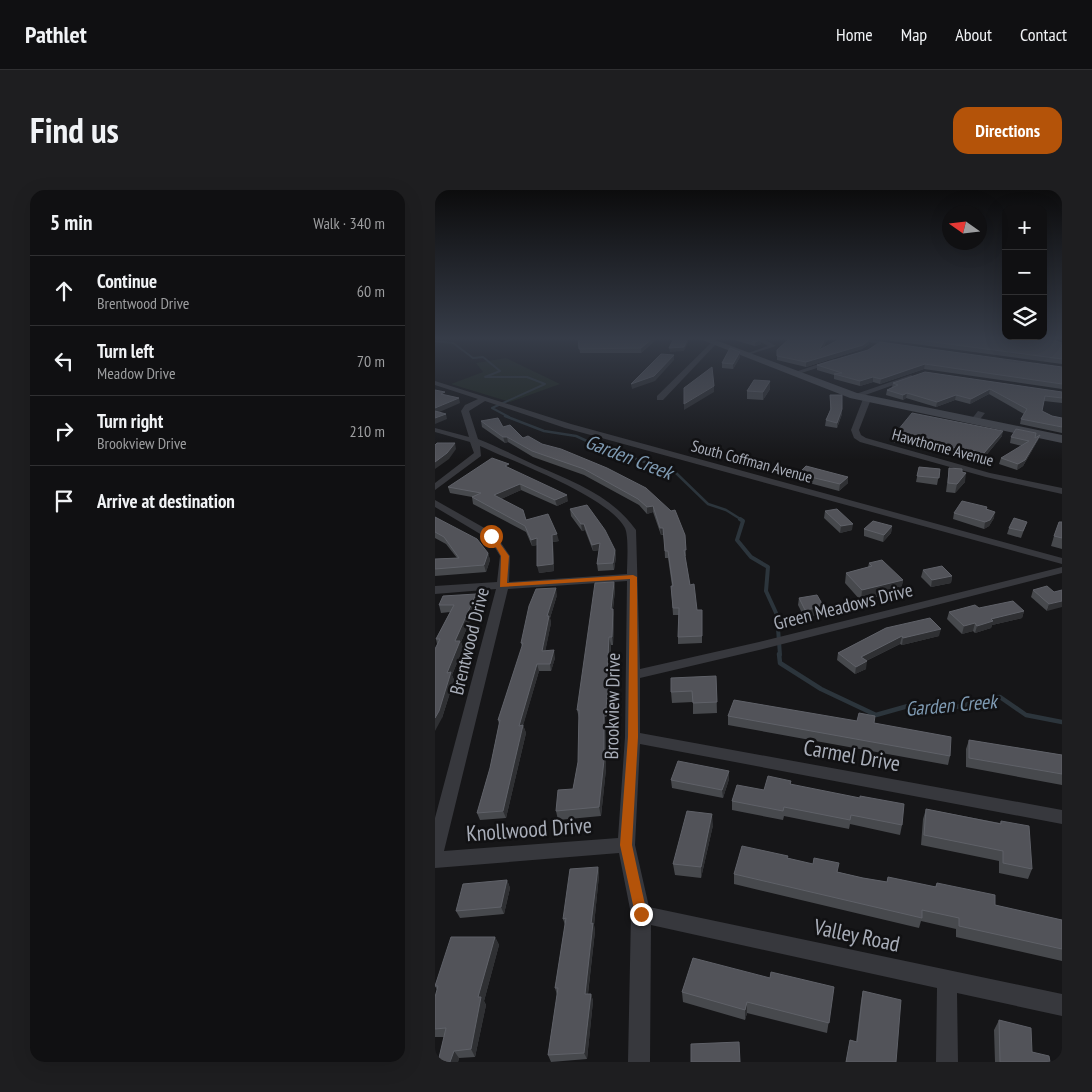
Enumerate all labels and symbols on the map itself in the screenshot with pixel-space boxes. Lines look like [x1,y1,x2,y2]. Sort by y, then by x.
north arrow [942,205,987,250]
street label: Hawthorne Avenue [890,424,996,470]
water label: Garden Creek [582,428,679,486]
street label: South Coffman Avenue [689,435,815,487]
route start [480,525,503,548]
street label: Green Meadows Drive [771,577,915,635]
street label: Brentwood Drive [444,585,494,697]
street label: Brookview Drive [599,652,625,759]
water label: Garden Creek [904,688,1000,722]
street label: Carmel Drive [801,733,903,777]
street label: Knollwood Drive [465,811,593,847]
route end [630,903,653,926]
street label: Valley Road [811,912,902,958]

